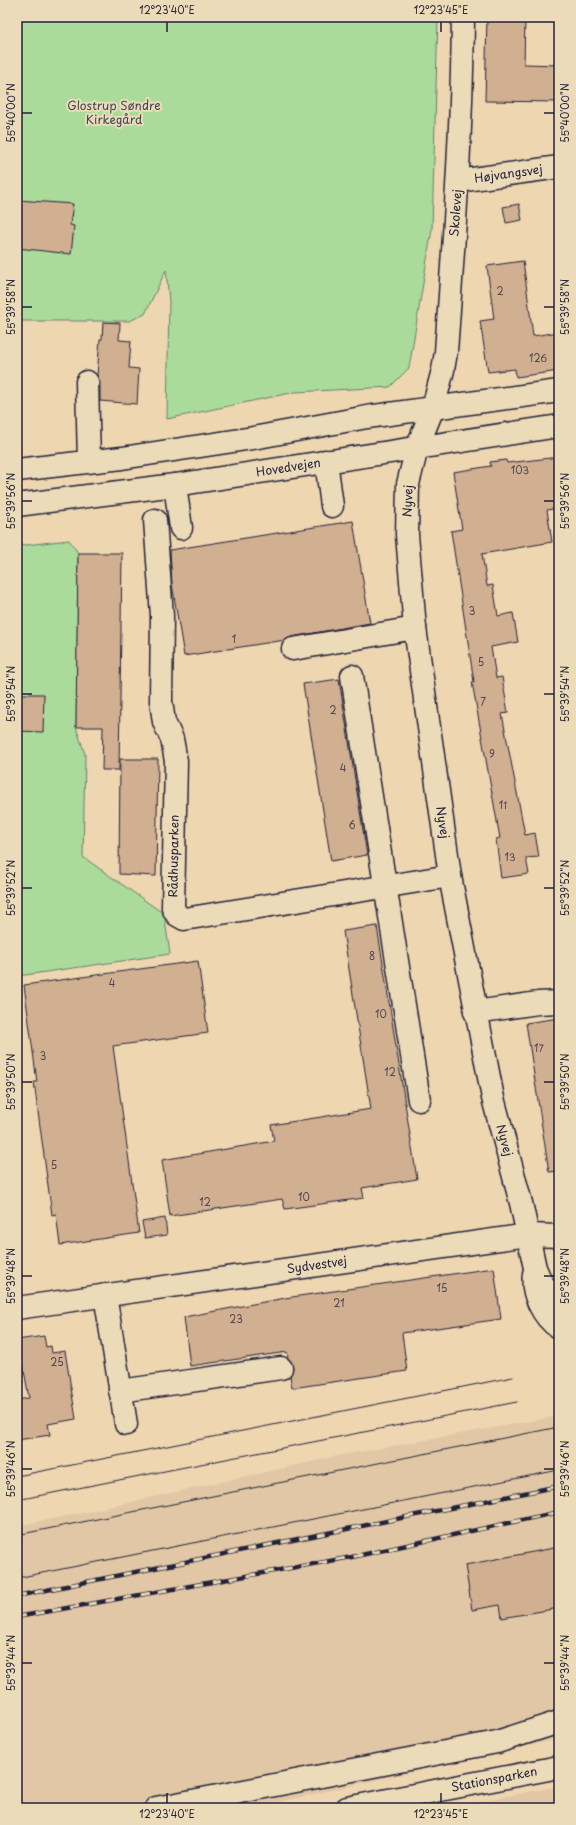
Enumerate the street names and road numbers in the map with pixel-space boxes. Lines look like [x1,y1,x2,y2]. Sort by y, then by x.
street label: Højvangsvej [473,159,544,187]
street label: Skolevej [444,189,466,237]
street label: Hovedvejen [255,453,322,480]
street label: Nyvej [397,484,417,518]
street label: Nyvej [432,805,455,840]
street label: Rådhusparken [163,815,183,897]
street label: Nyvej [492,1122,518,1158]
street label: Sydvestvej [286,1251,348,1277]
street label: Stationsparken [449,1761,539,1796]

